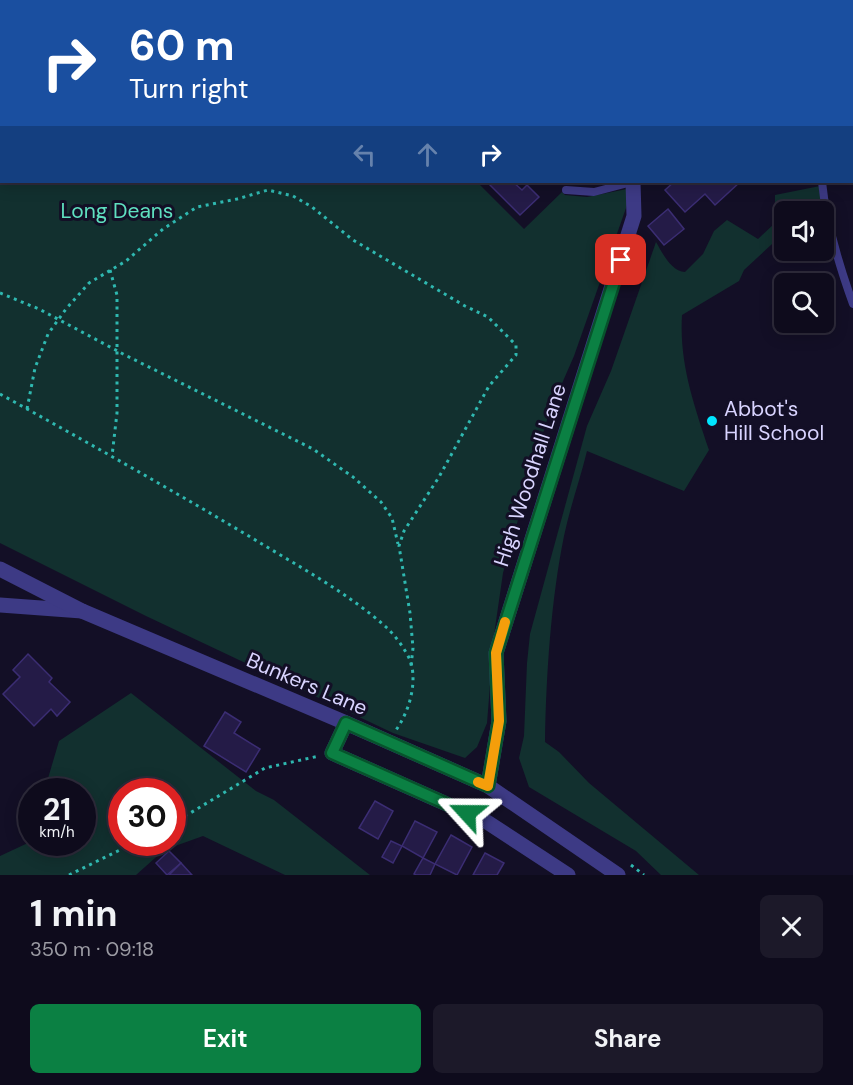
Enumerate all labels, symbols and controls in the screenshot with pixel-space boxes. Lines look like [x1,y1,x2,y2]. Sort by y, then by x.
text: 60 m [129,18,235,73]
icon: right [30,24,108,102]
text: Turn right [129,71,249,106]
icon: left [348,138,381,171]
icon: ahead [411,138,444,171]
icon: right [474,138,507,171]
park label: Long Deans [61,197,173,225]
map controls [774,201,834,333]
button: sound [774,201,834,261]
pin [595,234,646,285]
icon: arrive [604,243,637,276]
button: search [774,273,834,333]
street label: High Woodhall Lane [487,380,573,570]
place label: Abbot's Hill School [724,395,824,447]
marker: Abbot's Hill School [705,414,719,428]
street label: Bunkers Lane [242,646,372,722]
speed limit sign: 30 [108,778,186,856]
position arrow [435,781,499,845]
text: 21 [43,790,71,829]
text: km/h [39,822,75,842]
text: 1 min [30,890,118,937]
button: close [760,895,823,958]
text: 350 m · 09:18 [30,936,154,962]
button: Exit [30,1004,421,1073]
button: Share [433,1004,823,1073]

